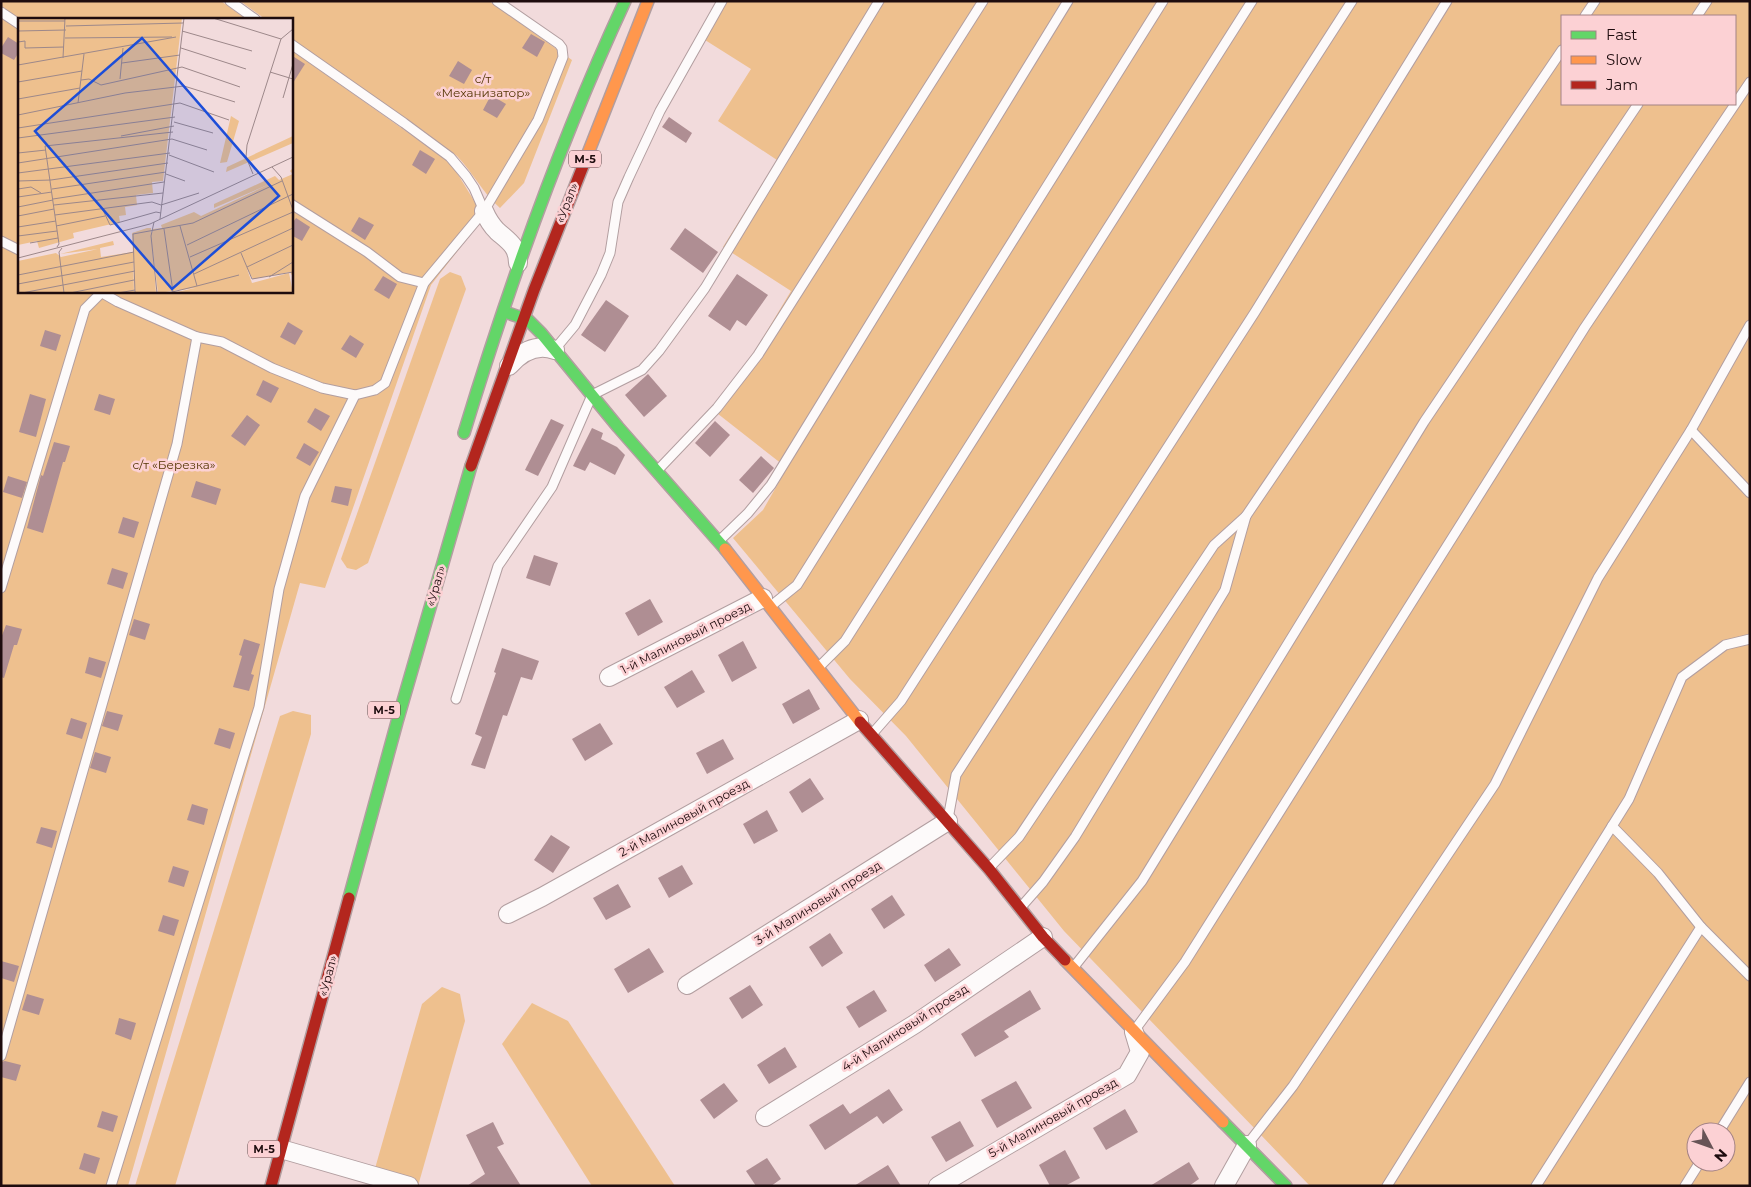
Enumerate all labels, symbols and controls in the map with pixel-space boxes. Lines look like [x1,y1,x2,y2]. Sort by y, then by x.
legend [1561,15,1736,105]
inset map [18,18,292,292]
text: Fast [1606,25,1637,44]
text: Slow [1606,50,1642,69]
park label: с/т «Механизатор» [436,71,530,100]
text: Jam [1605,75,1638,94]
road number: М-5 [569,150,601,168]
street label: «Урал» [552,180,581,225]
park label: с/т «Березка» [132,457,216,472]
street label: «Урал» [423,563,449,608]
street label: 1-й Малиновый проезд [618,598,754,677]
road number: М-5 [368,702,400,718]
street label: 2-й Малиновый проезд [616,775,752,860]
street label: 3-й Малиновый проезд [752,857,884,948]
street label: «Урал» [315,953,340,998]
street label: 4-й Малиновый проезд [839,981,971,1074]
street label: 5-й Малиновый проезд [986,1074,1120,1161]
north arrow [1686,1122,1736,1172]
road number: М-5 [248,1140,280,1158]
text: N [1710,1145,1731,1166]

